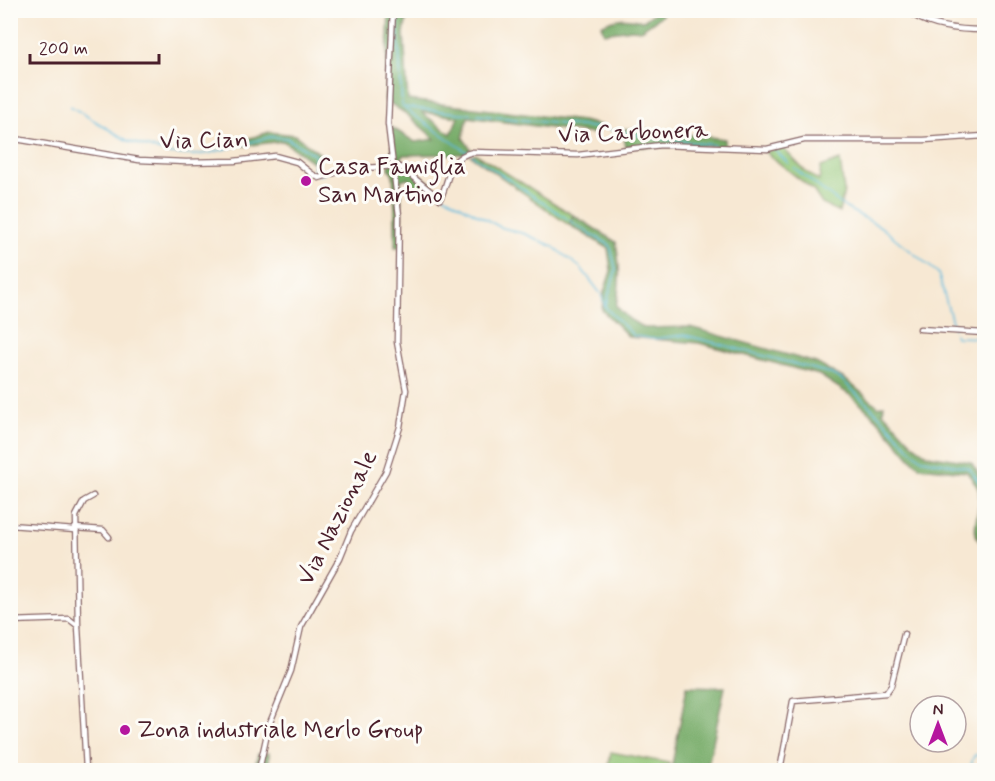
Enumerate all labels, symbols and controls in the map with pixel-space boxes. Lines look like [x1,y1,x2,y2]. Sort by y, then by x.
scale bar [30,27,159,65]
text: 200 m [39,37,88,61]
street label: Via Carbonera [557,115,709,151]
street label: Via Cian [159,125,249,157]
place label: Casa Famiglia San Martino [318,152,466,211]
marker: Casa Famiglia San Martino [299,174,313,188]
street label: Via Nazionale [291,445,385,591]
north arrow [908,694,968,754]
text: N [933,700,943,721]
place label: Zona industriale Merlo Group [137,715,423,746]
marker: Zona industriale Merlo Group [118,723,132,737]

